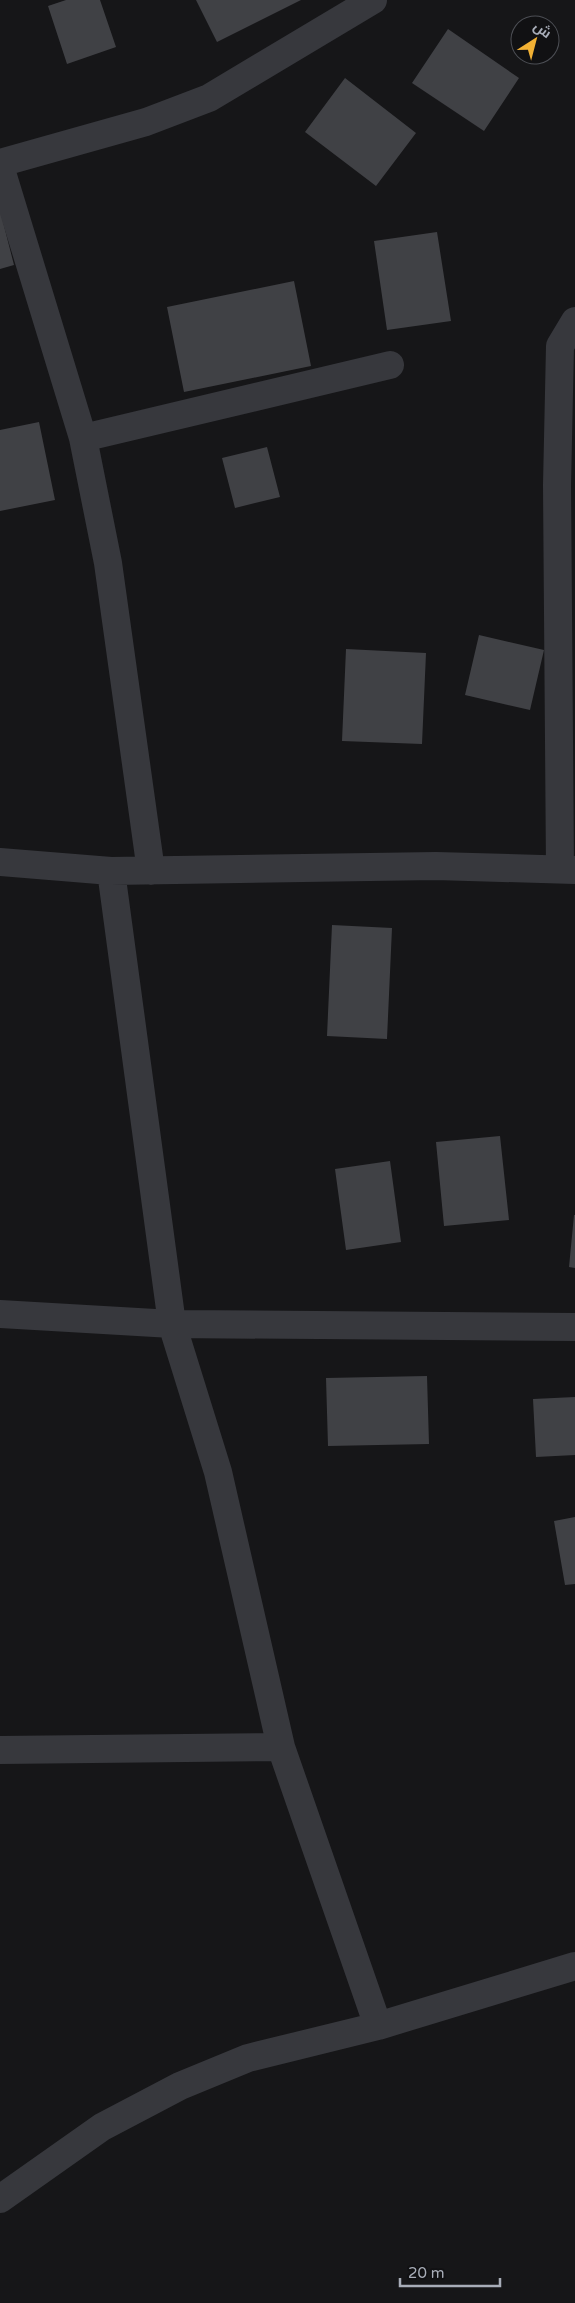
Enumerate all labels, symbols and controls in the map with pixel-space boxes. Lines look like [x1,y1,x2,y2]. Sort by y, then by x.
north arrow [510,15,560,65]
text: ش [530,18,555,42]
scale bar [400,2256,500,2288]
text: 20 m [408,2264,445,2282]

